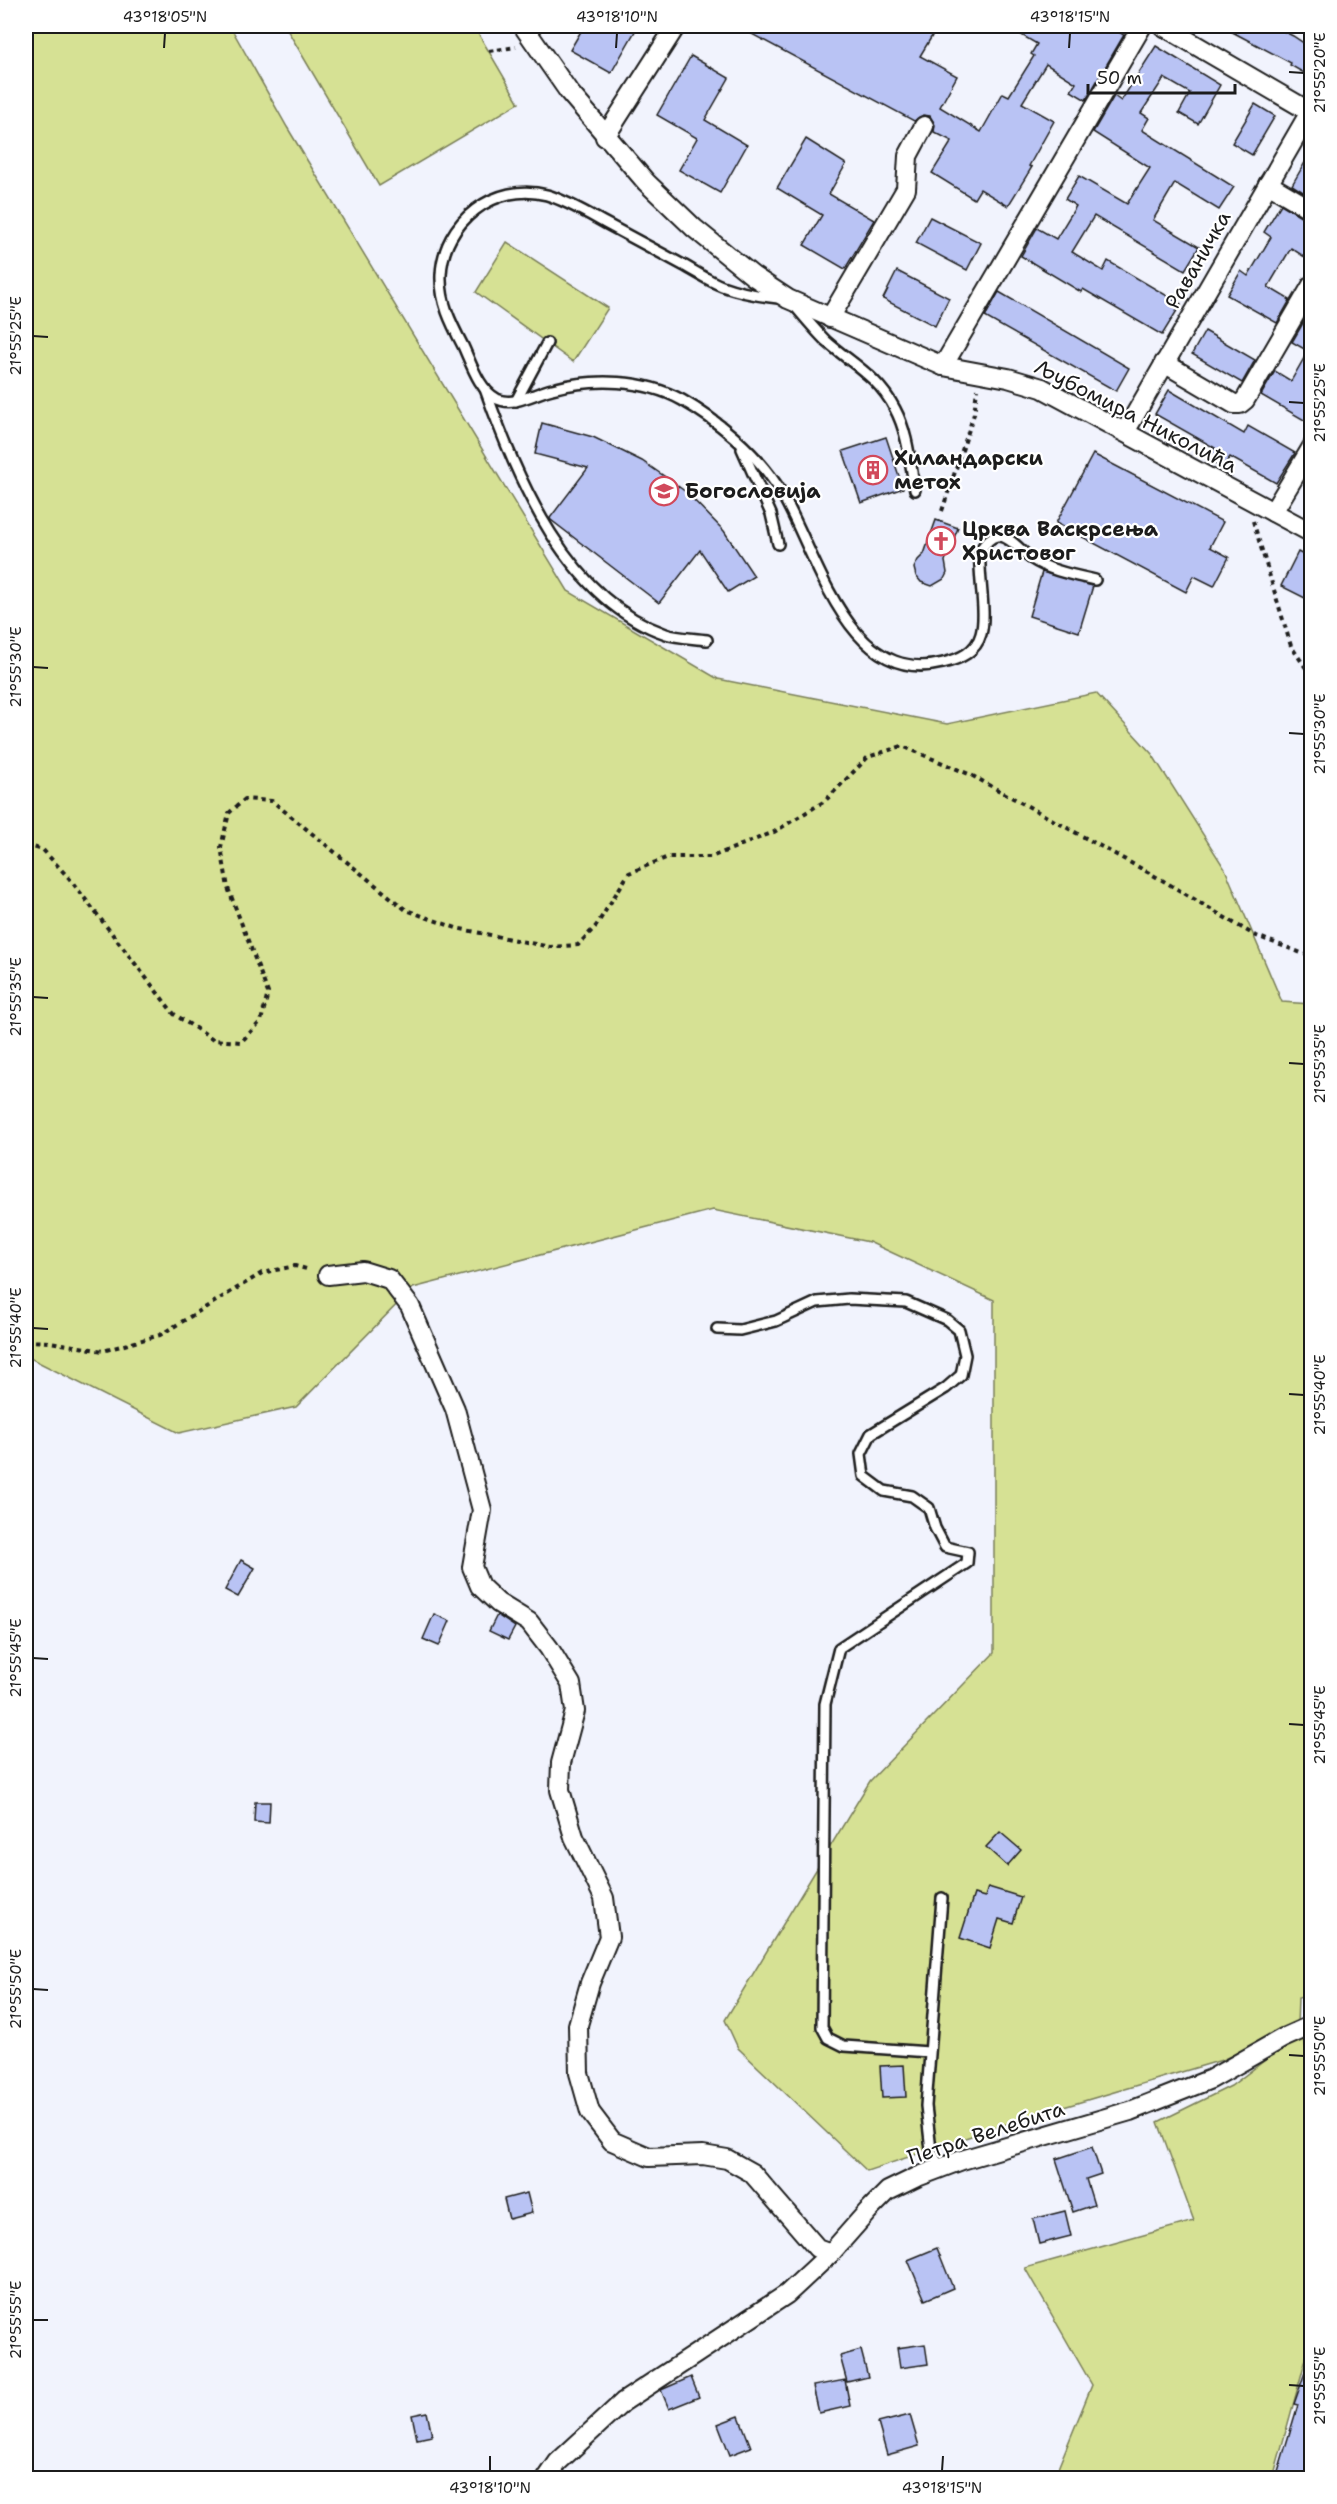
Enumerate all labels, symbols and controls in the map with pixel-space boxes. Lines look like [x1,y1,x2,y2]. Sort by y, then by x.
text: 43°18'05"N [123,7,207,27]
text: 43°18'10"N [576,7,658,27]
text: 43°18'15"N [1030,7,1110,27]
text: 21°55'20"E [1310,32,1330,114]
scale bar [1088,57,1235,95]
text: 50 m [1097,66,1142,90]
street label: Раваничка [1159,206,1237,314]
text: 21°55'25"E [6,296,26,376]
street label: Љубомира Николића [1030,353,1242,479]
text: 21°55'25"E [1310,363,1330,443]
place label: Хиландарски метох [894,444,1044,496]
building icon: Хиландарски метох [857,454,889,486]
school or university icon: Богословија [648,475,680,507]
place label: Богословија [685,477,821,505]
place label: Црква Васкрсења Христовог [962,515,1159,567]
church icon: Црква Васкрсења Христовог [925,525,957,557]
text: 21°55'30"E [6,626,26,708]
text: 21°55'30"E [1310,693,1330,775]
text: 21°55'35"E [6,957,26,1037]
text: 21°55'35"E [1310,1024,1330,1104]
text: 21°55'40"E [6,1287,26,1369]
text: 21°55'40"E [1310,1354,1330,1436]
text: 21°55'45"E [6,1618,26,1698]
text: 21°55'45"E [1310,1685,1330,1765]
text: 21°55'50"E [6,1949,26,2029]
text: 21°55'50"E [1310,2016,1330,2096]
street label: Петра Велебита [904,2094,1068,2172]
text: 21°55'55"E [6,2281,26,2359]
text: 21°55'55"E [1310,2347,1330,2425]
text: 43°18'10"N [449,2478,531,2498]
text: 43°18'15"N [902,2478,982,2498]

